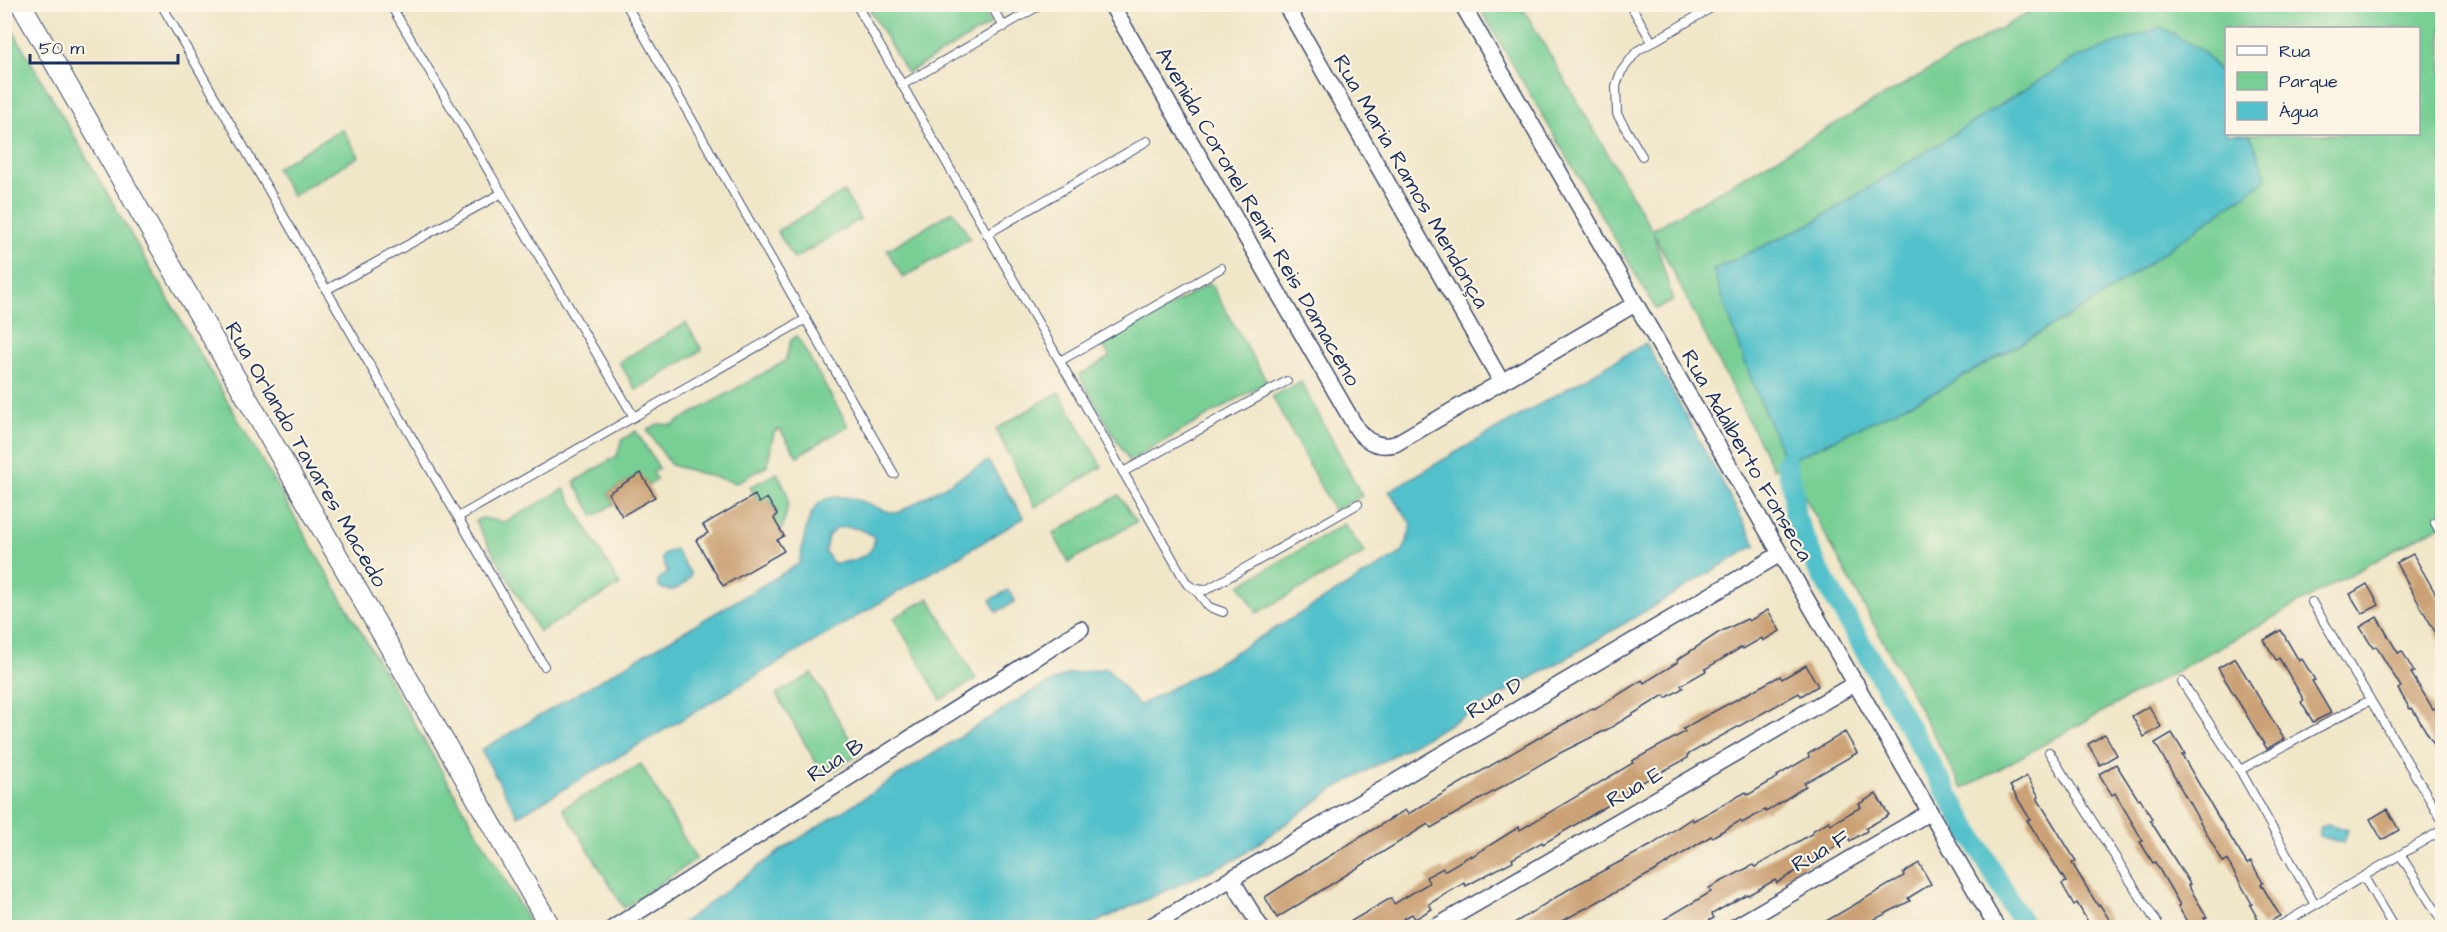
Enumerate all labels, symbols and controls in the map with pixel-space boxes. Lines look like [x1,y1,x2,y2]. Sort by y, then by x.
scale bar [30,27,178,65]
legend [2225,27,2420,135]
text: 50 m [39,36,84,61]
text: Rua [2279,39,2310,64]
street label: Avenida Coronel Renir Reis Damaceno [1147,41,1368,393]
street label: Rua Maria Ramos Mendonça [1325,49,1496,315]
text: Parque [2279,69,2338,94]
text: Água [2279,99,2318,125]
street label: Rua Orlando Tavares Macedo [217,316,395,594]
street label: Rua Adalberto Fonseca [1673,344,1820,567]
street label: Rua D [1461,669,1529,727]
street label: Rua B [801,730,871,790]
street label: Rua E [1601,759,1668,816]
street label: Rua F [1786,822,1856,880]

